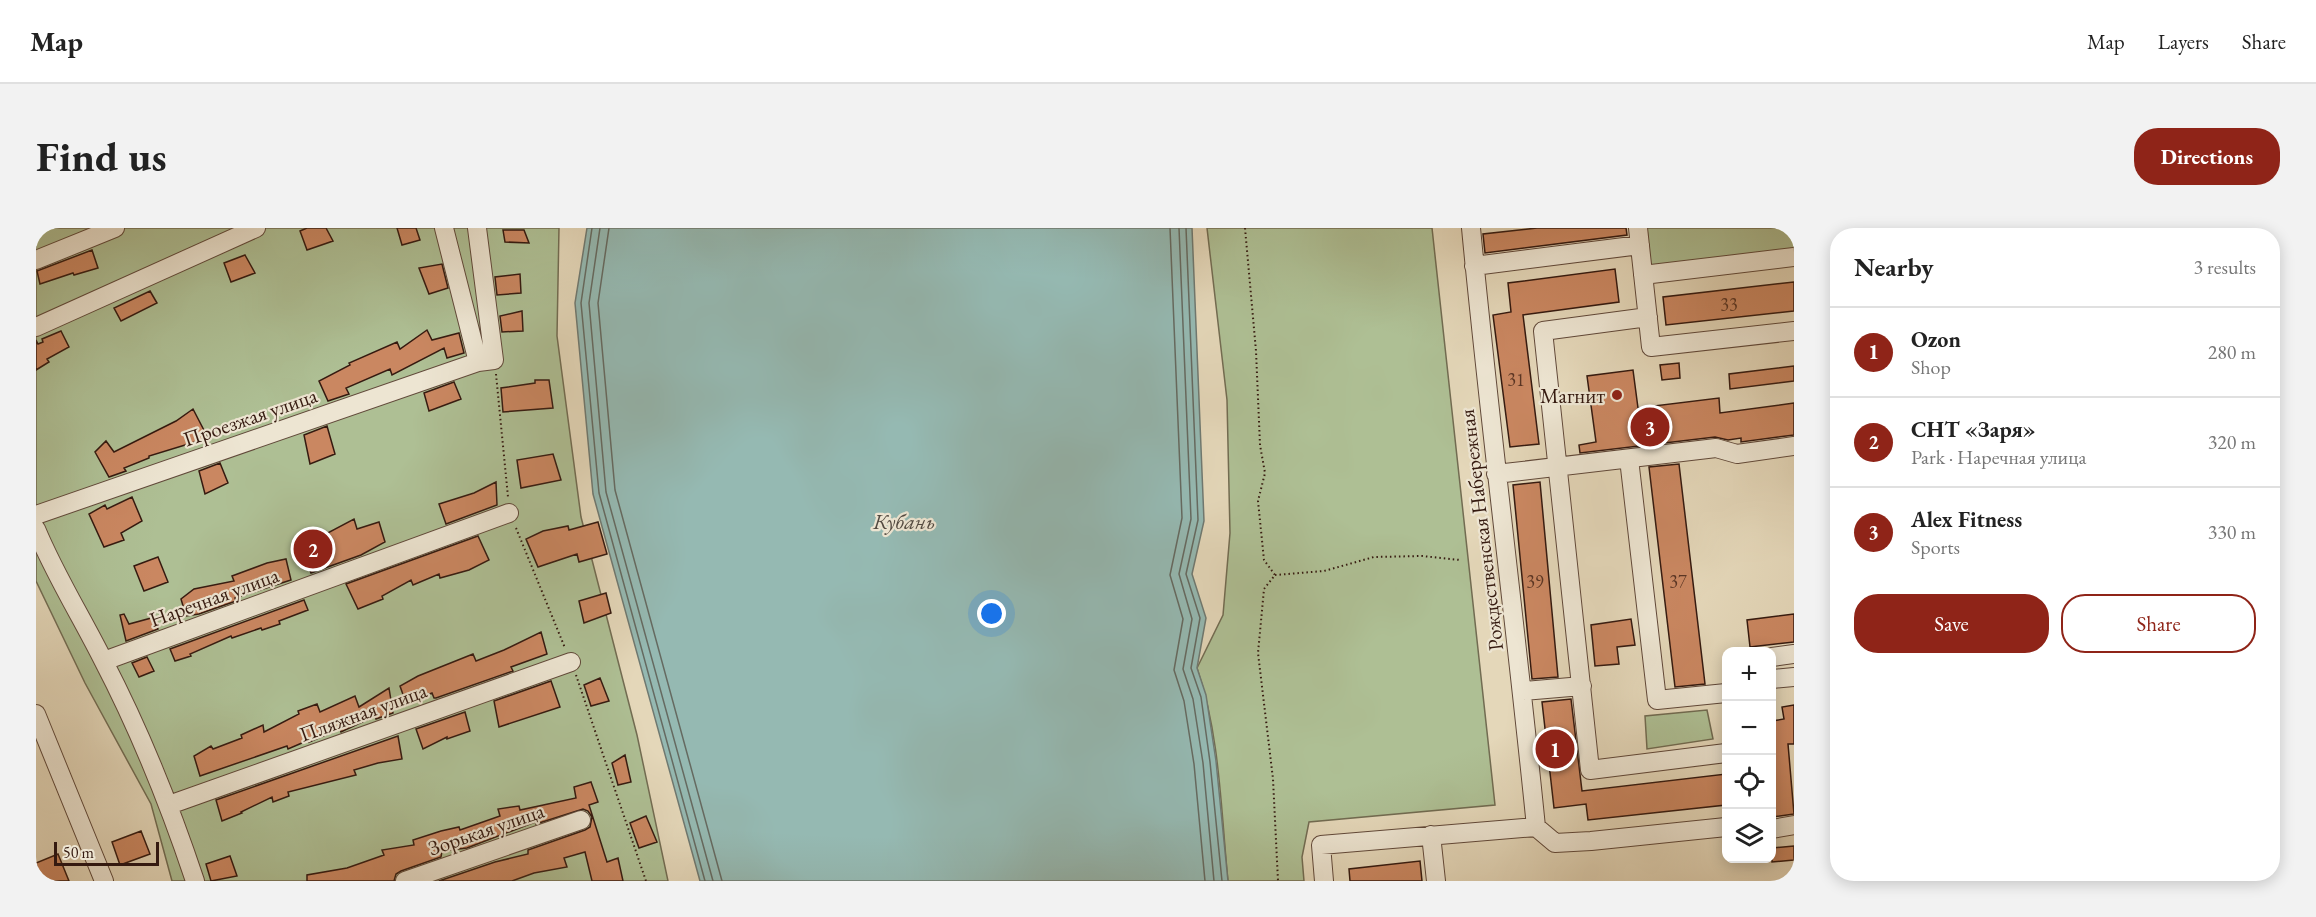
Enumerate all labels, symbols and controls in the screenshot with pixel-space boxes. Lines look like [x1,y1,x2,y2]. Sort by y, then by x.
text: Map [30,23,83,59]
text: Map [2087,28,2125,55]
text: Layers [2158,28,2209,55]
text: Share [2242,28,2286,55]
button: Directions [2134,128,2280,185]
text: Find us [36,129,167,184]
text: Nearby [1854,250,1934,284]
text: 3 results [2193,254,2256,280]
house number: 33 [1720,293,1738,316]
text: Ozon [1911,325,1961,354]
text: 1 [1868,339,1879,365]
text: 280 m [2208,339,2256,365]
text: Shop [1911,354,1951,380]
house number: 31 [1507,368,1525,391]
street label: Проезжая улица [179,381,321,453]
place label: Магнит [1540,382,1605,409]
marker: Магнит [1610,388,1624,402]
pin: 3 [1630,404,1670,450]
street label: Рождественская Набережная [1453,408,1509,652]
text: СНТ «Заря» [1911,415,2036,444]
text: 2 [1868,429,1879,455]
text: 320 m [2208,429,2256,455]
text: Park · Наречная улица [1911,444,2086,470]
text: Alex Fitness [1911,505,2022,534]
water label: Кубань [872,507,935,536]
text: 3 [1868,519,1879,545]
text: 330 m [2208,519,2256,545]
pin: 2 [294,526,332,572]
text: Sports [1911,534,1960,560]
street label: Наречная улица [146,561,283,633]
house number: 39 [1526,570,1544,593]
house number: 37 [1669,570,1687,593]
button: Save [1854,594,2049,653]
button: Share [2061,594,2256,653]
your location [977,599,1006,628]
map controls [1722,647,1776,863]
button: + [1722,647,1776,701]
street label: Пляжная улица [296,676,431,748]
button: − [1722,701,1776,755]
pin: 1 [1536,726,1574,772]
button: locate [1722,755,1776,809]
street label: Зорькая улица [424,796,548,861]
button: layers [1722,809,1776,863]
scale bar [54,839,159,866]
text: 50 m [63,842,94,863]

